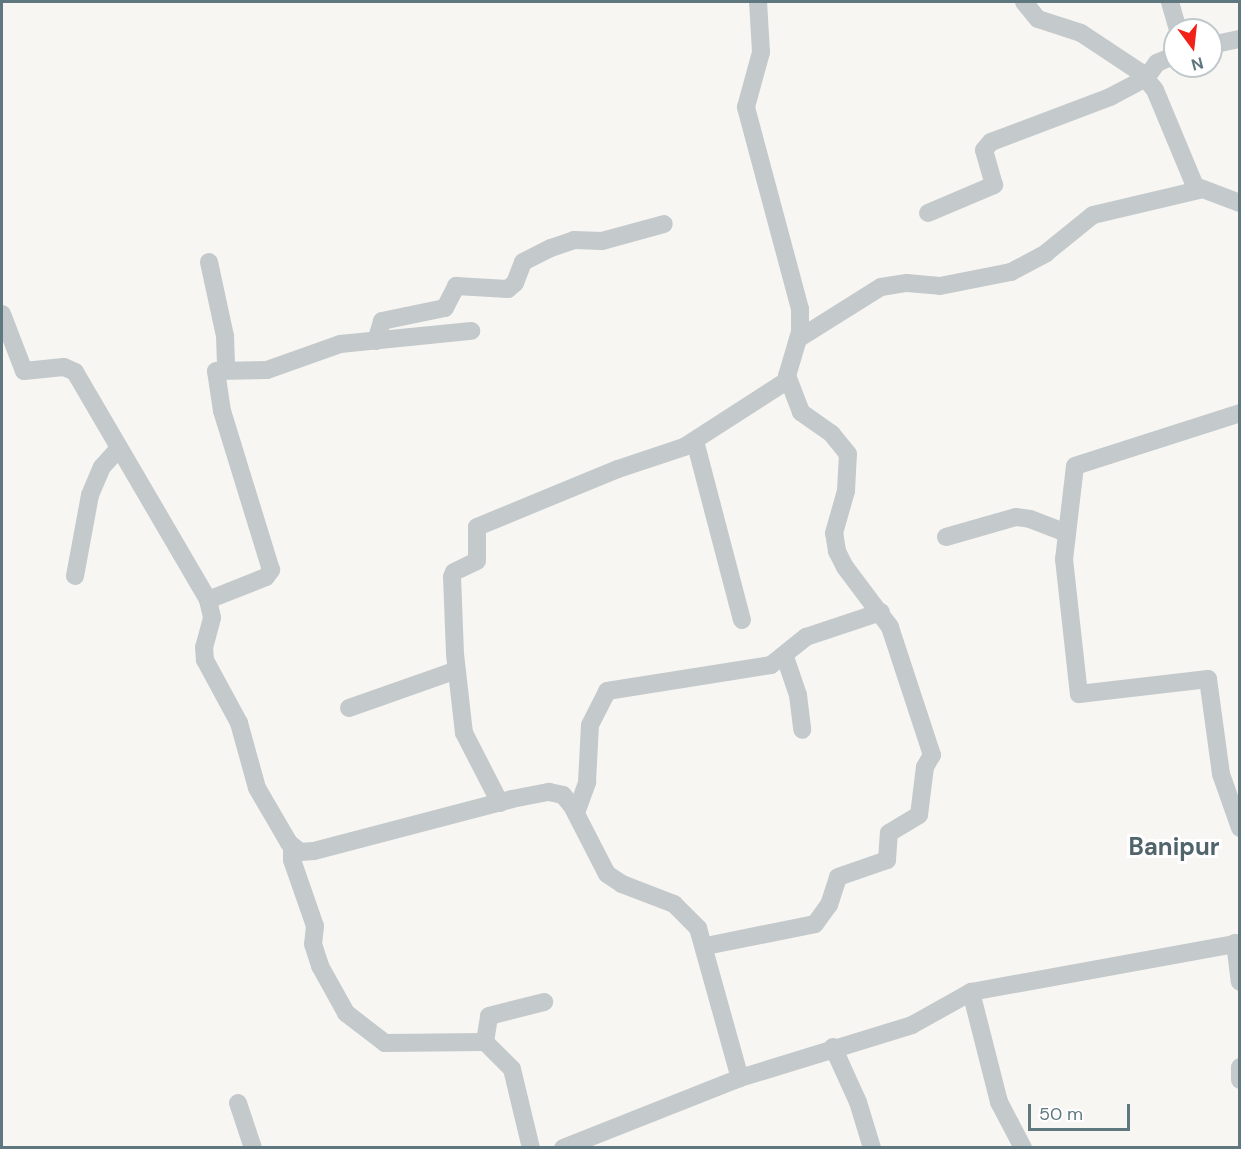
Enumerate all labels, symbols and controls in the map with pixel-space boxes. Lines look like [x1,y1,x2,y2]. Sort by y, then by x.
north arrow [1163,18,1223,78]
text: N [1189,52,1206,76]
district label: Banipur [1128,833,1220,861]
scale bar [1031,1092,1133,1130]
text: 50 m [1039,1102,1083,1126]

